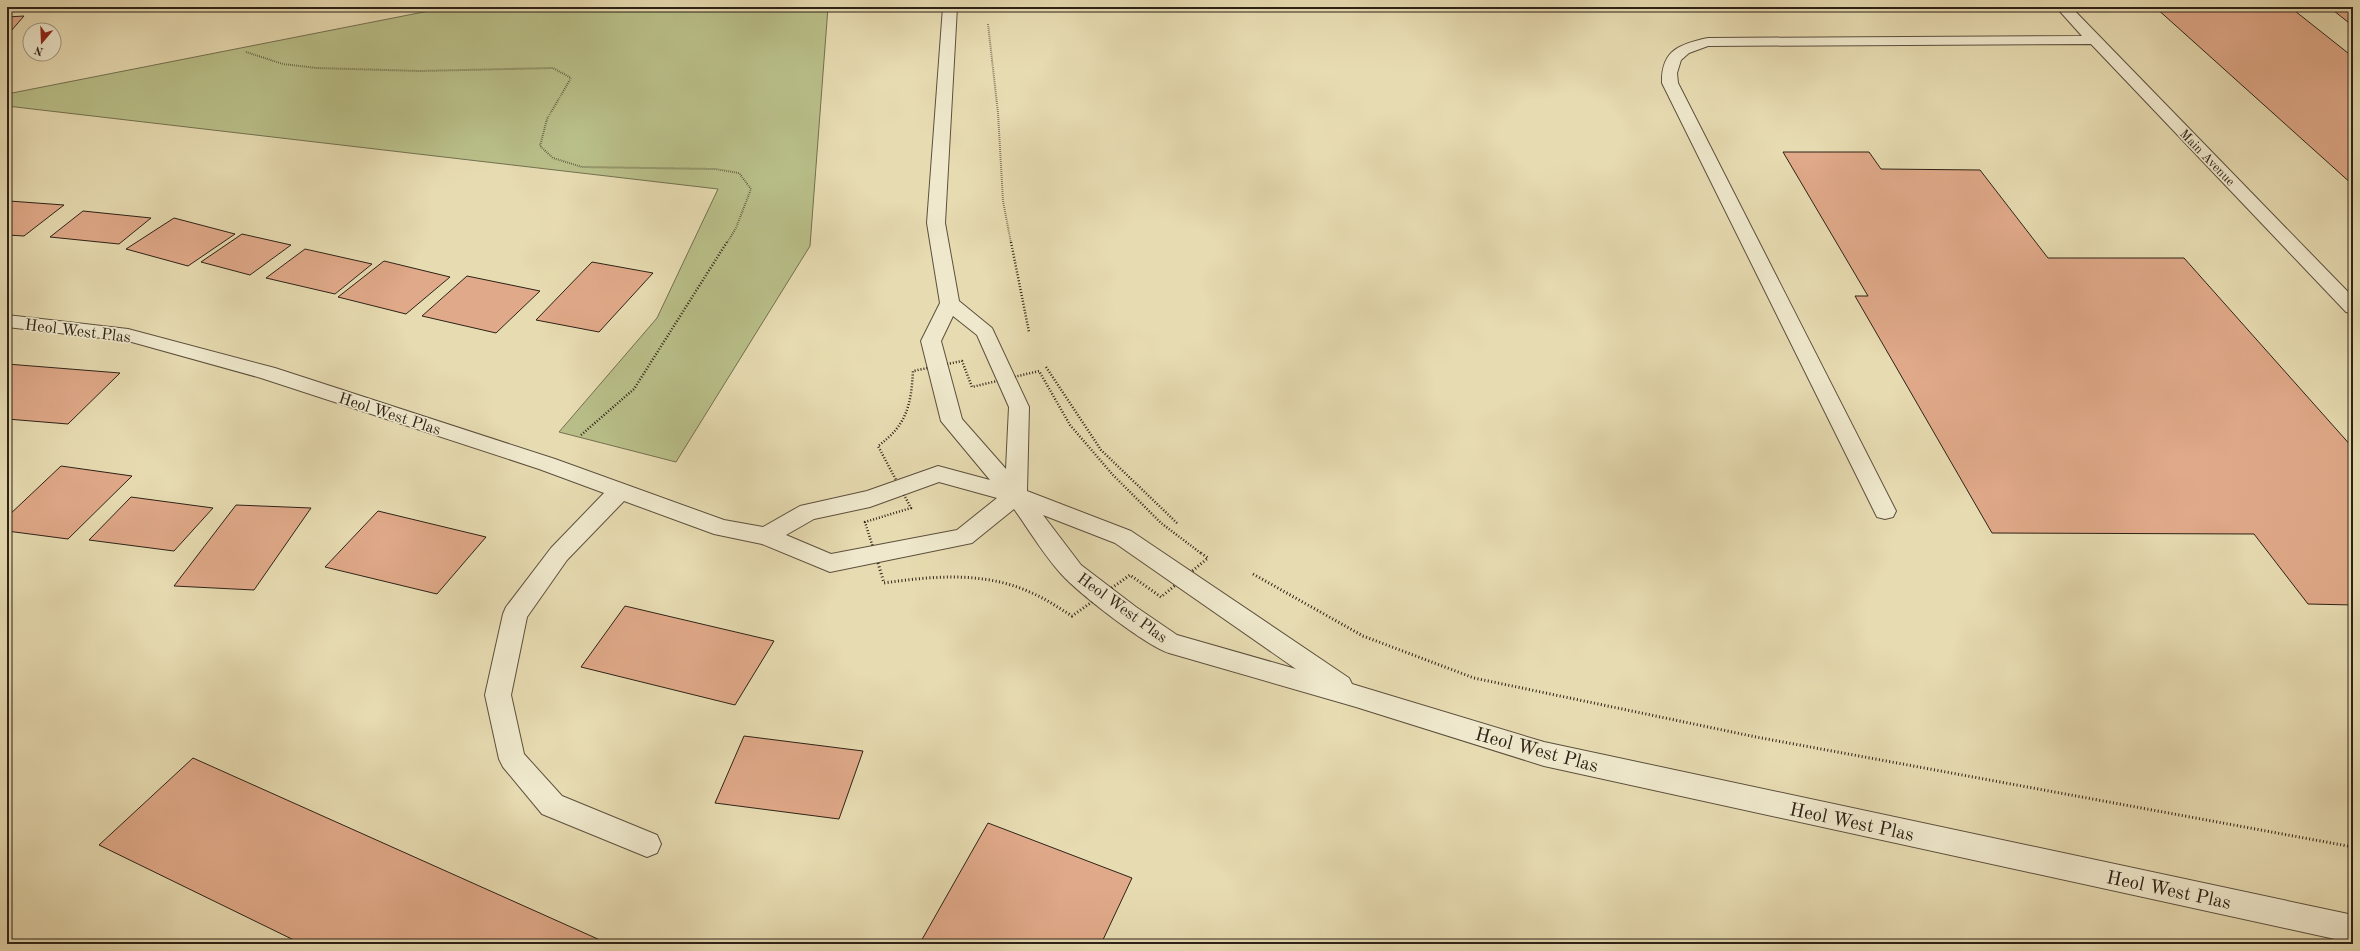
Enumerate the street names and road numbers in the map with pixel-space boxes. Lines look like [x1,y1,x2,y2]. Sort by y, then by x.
street label: Main Avenue [2177,127,2237,189]
street label: Heol West Plas [24,318,132,346]
street label: Heol West Plas [336,391,443,439]
street label: Heol West Plas [1074,571,1170,646]
street label: Heol West Plas [1473,726,1600,777]
street label: Heol West Plas [1788,801,1915,846]
street label: Heol West Plas [2105,869,2232,914]

